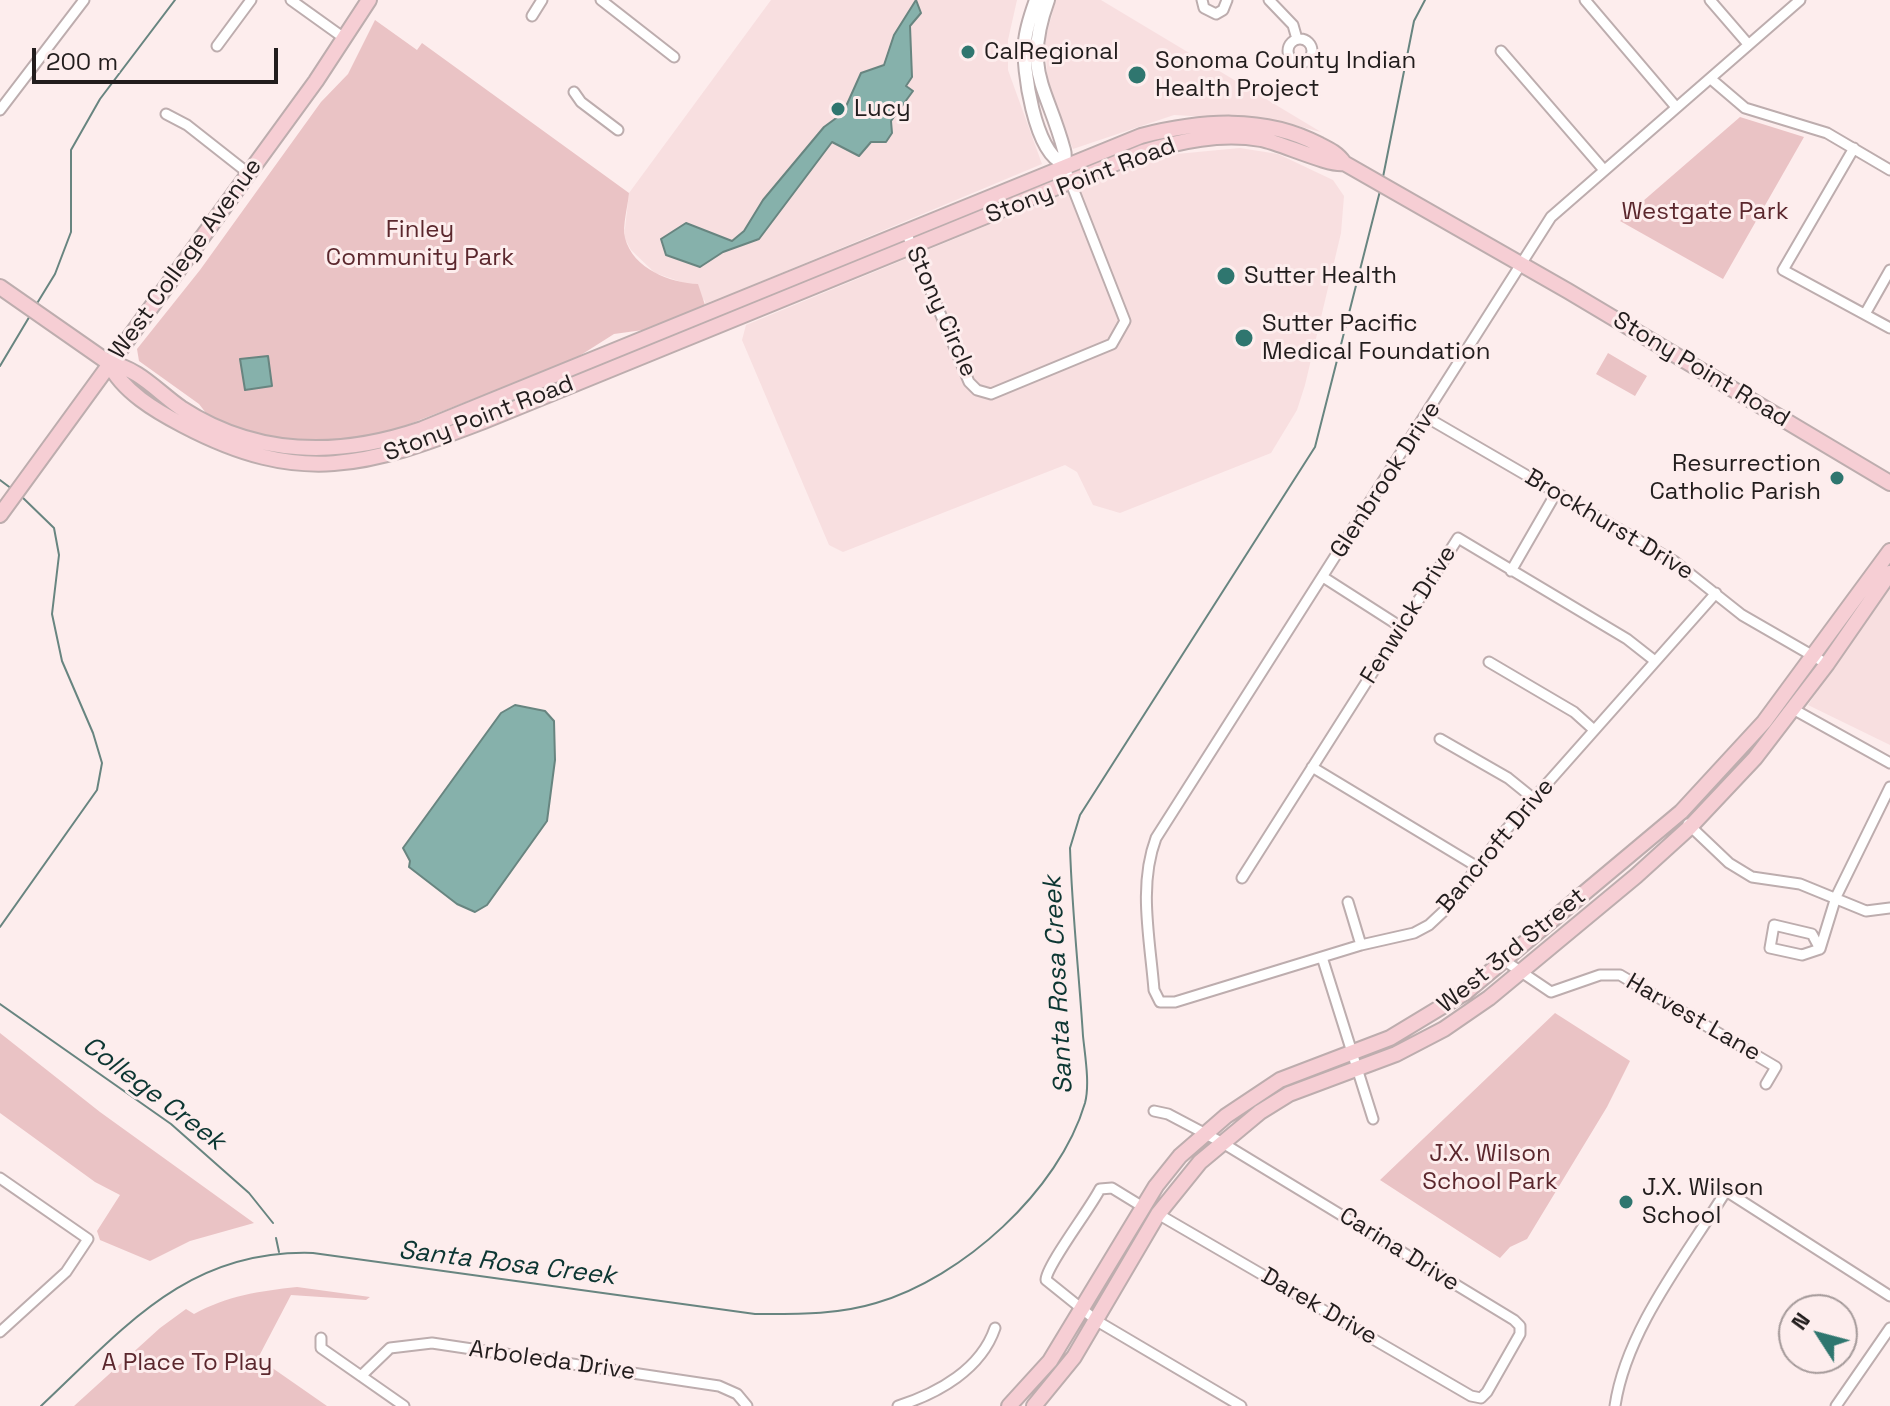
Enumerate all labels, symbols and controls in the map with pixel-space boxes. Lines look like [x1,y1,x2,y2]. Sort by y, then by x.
scale bar [36,32,282,82]
place label: CalRegional [984,38,1119,66]
marker: CalRegional [959,43,977,61]
text: 200 m [46,46,118,77]
place label: Sonoma County Indian Health Project [1155,47,1416,103]
marker: Sonoma County Indian Health Project [1126,64,1148,86]
place label: Lucy [854,95,911,123]
marker: Lucy [829,100,847,118]
street label: Stony Point Road [982,132,1180,230]
street label: West College Avenue [103,153,269,365]
park label: Westgate Park [1621,198,1789,226]
park label: Finley Community Park [326,216,514,272]
street label: Stony Circle [899,242,983,382]
place label: Sutter Health [1244,262,1397,290]
marker: Sutter Health [1215,265,1237,287]
street label: Stony Point Road [1608,306,1794,434]
place label: Sutter Pacific Medical Foundation [1262,310,1491,366]
marker: Sutter Pacific Medical Foundation [1233,327,1255,349]
street label: Stony Point Road [380,370,578,468]
street label: Glenbrook Drive [1325,396,1447,564]
place label: Resurrection Catholic Parish [1649,450,1821,506]
street label: Brockhurst Drive [1519,463,1699,587]
marker: Resurrection Catholic Parish [1828,469,1846,487]
street label: Fenwick Drive [1355,541,1463,689]
street label: Bancroft Drive [1431,773,1561,919]
water label: Santa Rosa Creek [1038,875,1080,1095]
street label: West 3rd Street [1432,882,1592,1020]
street label: Harvest Lane [1621,968,1765,1068]
water label: College Creek [76,1030,230,1158]
park label: J.X. Wilson School Park [1422,1140,1558,1196]
place label: J.X. Wilson School [1642,1174,1764,1230]
marker: J.X. Wilson School [1617,1193,1635,1211]
street label: Carina Drive [1334,1202,1464,1298]
water label: Santa Rosa Creek [397,1235,617,1293]
street label: Darek Drive [1256,1262,1382,1352]
north arrow [1778,1294,1858,1374]
text: N [1785,1307,1816,1335]
street label: Arboleda Drive [467,1335,637,1387]
park label: A Place To Play [102,1349,272,1377]

